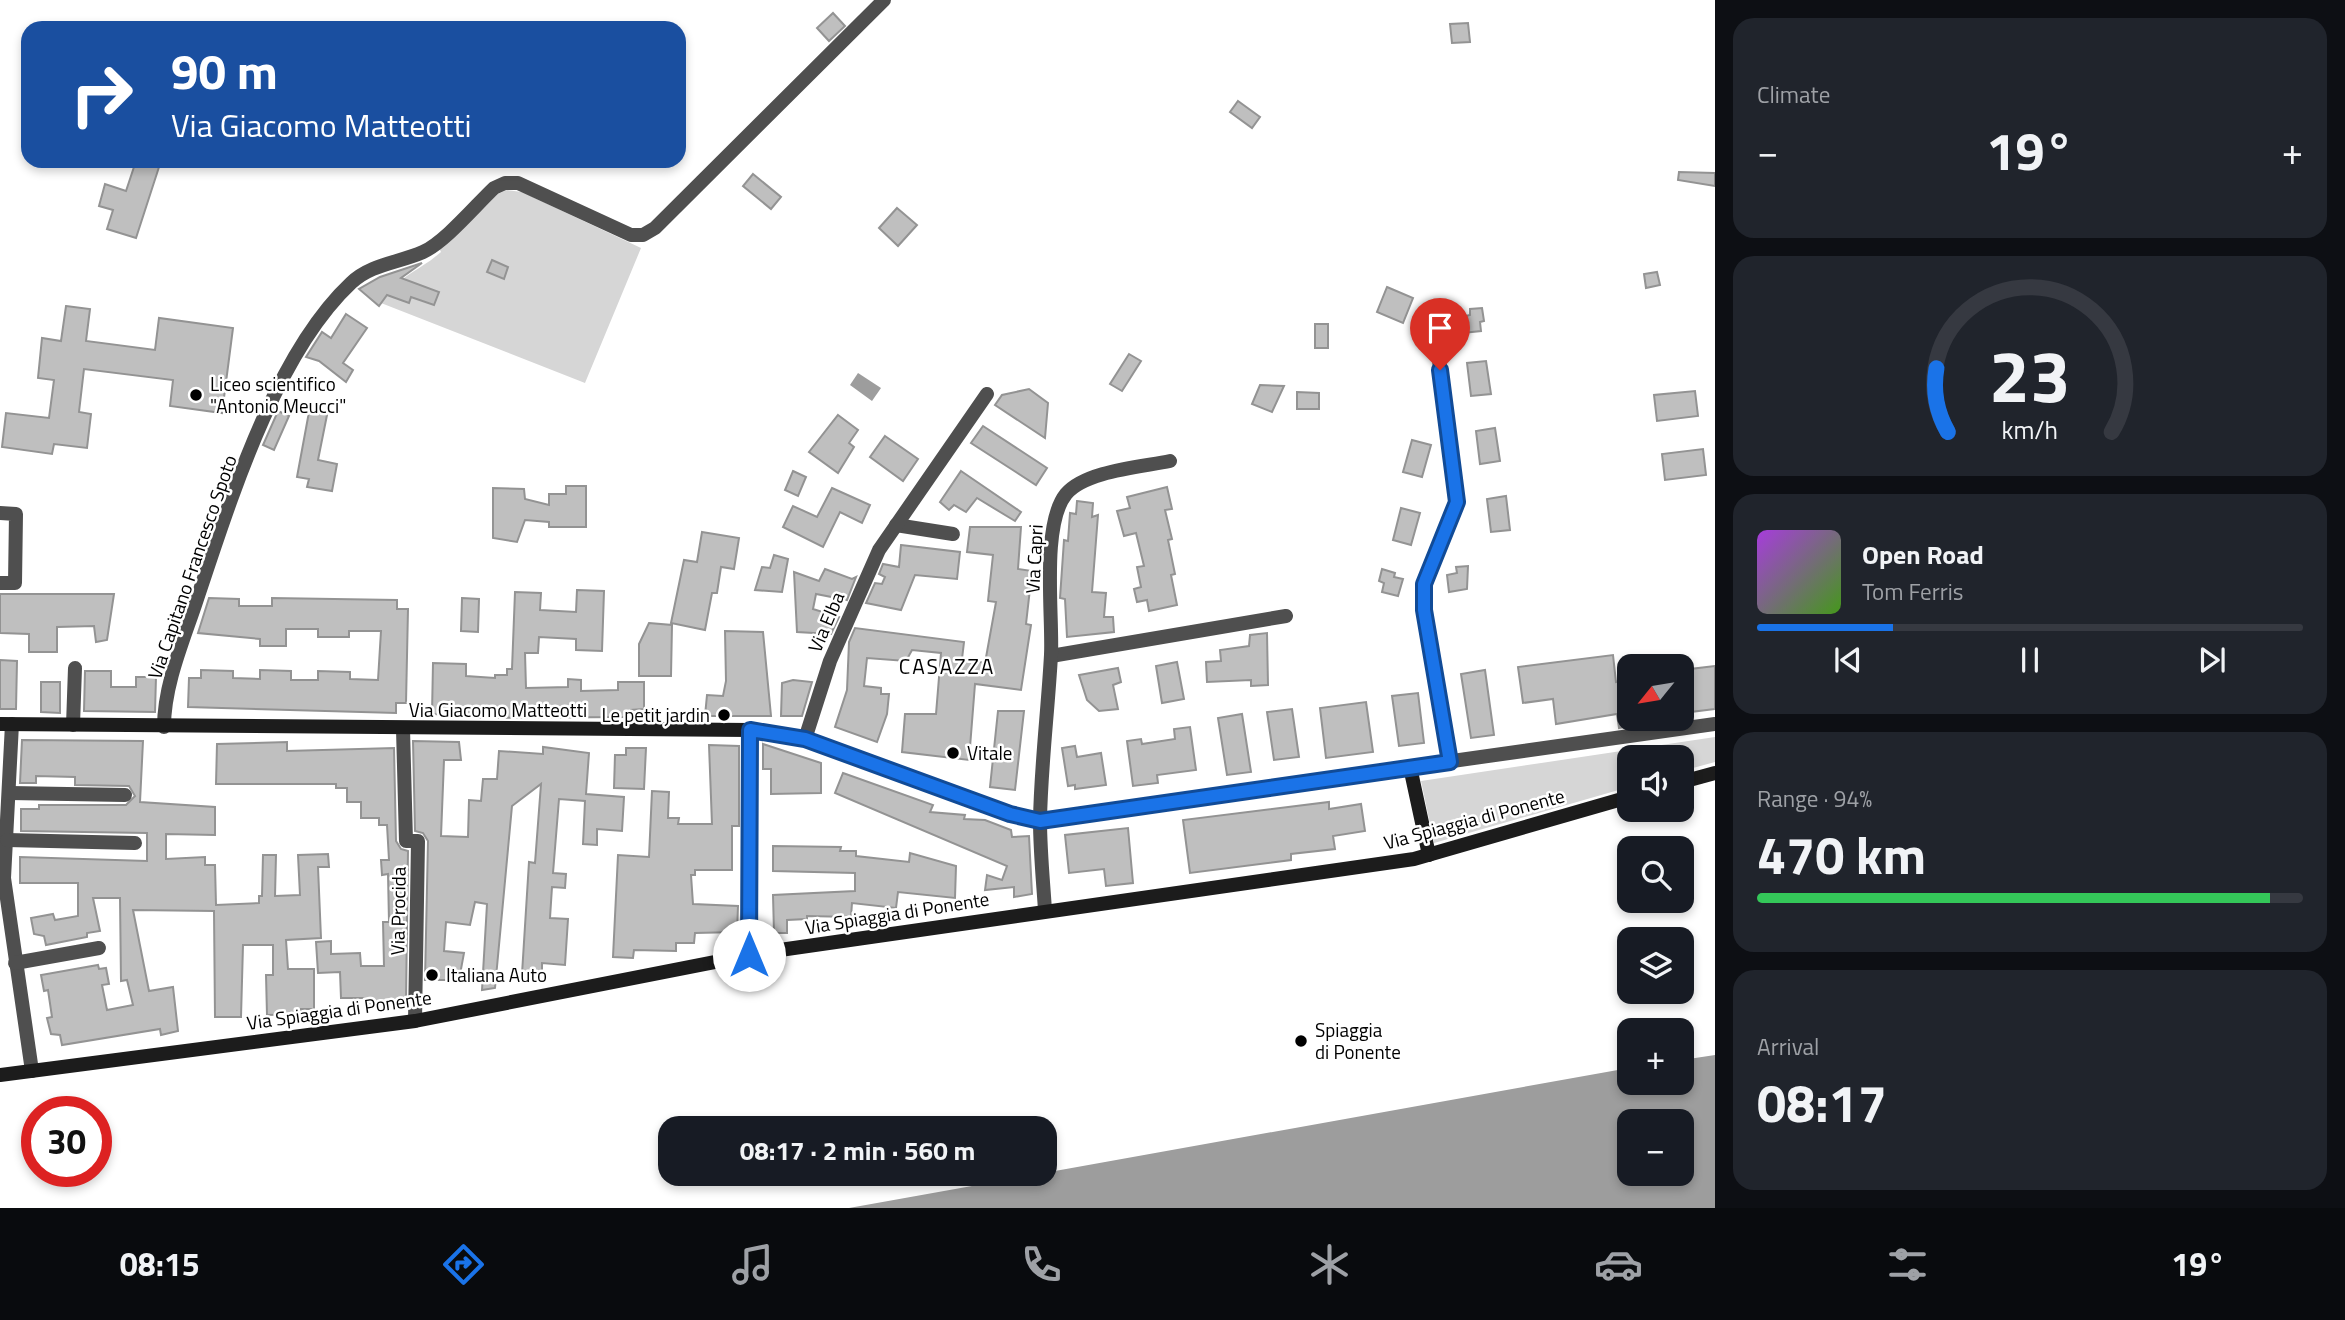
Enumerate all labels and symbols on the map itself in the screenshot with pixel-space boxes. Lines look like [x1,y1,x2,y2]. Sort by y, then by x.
pin [1410,298,1470,370]
place label: Liceo scientifico "Antonio Meucci" [210,369,346,420]
marker: Liceo scientifico "Antonio Meucci" [188,387,204,403]
street label: Via Capitano Francesco Spoto [139,451,244,683]
street label: Via Capri [1017,523,1050,594]
street label: Via Elba [800,587,851,657]
district label: CASAZZA [899,650,995,682]
north arrow [1617,654,1694,732]
street label: Via Giacomo Matteotti [409,695,587,724]
place label: Le petit jardin [602,700,710,729]
marker: Le petit jardin [716,707,732,723]
place label: Vitale [967,738,1012,767]
marker: Vitale [945,745,961,761]
street label: Via Spiaggia di Ponente [1380,780,1568,857]
street label: Via Procida [382,866,413,956]
street label: Via Spiaggia di Ponente [803,884,991,941]
position arrow [712,918,786,992]
place label: Italiana Auto [446,960,547,989]
marker: Italiana Auto [424,967,440,983]
street label: Via Spiaggia di Ponente [245,982,433,1037]
place label: Spiaggia di Ponente [1315,1015,1401,1066]
marker: Spiaggia di Ponente [1293,1033,1309,1049]
speed limit sign: 30 [21,1096,112,1187]

